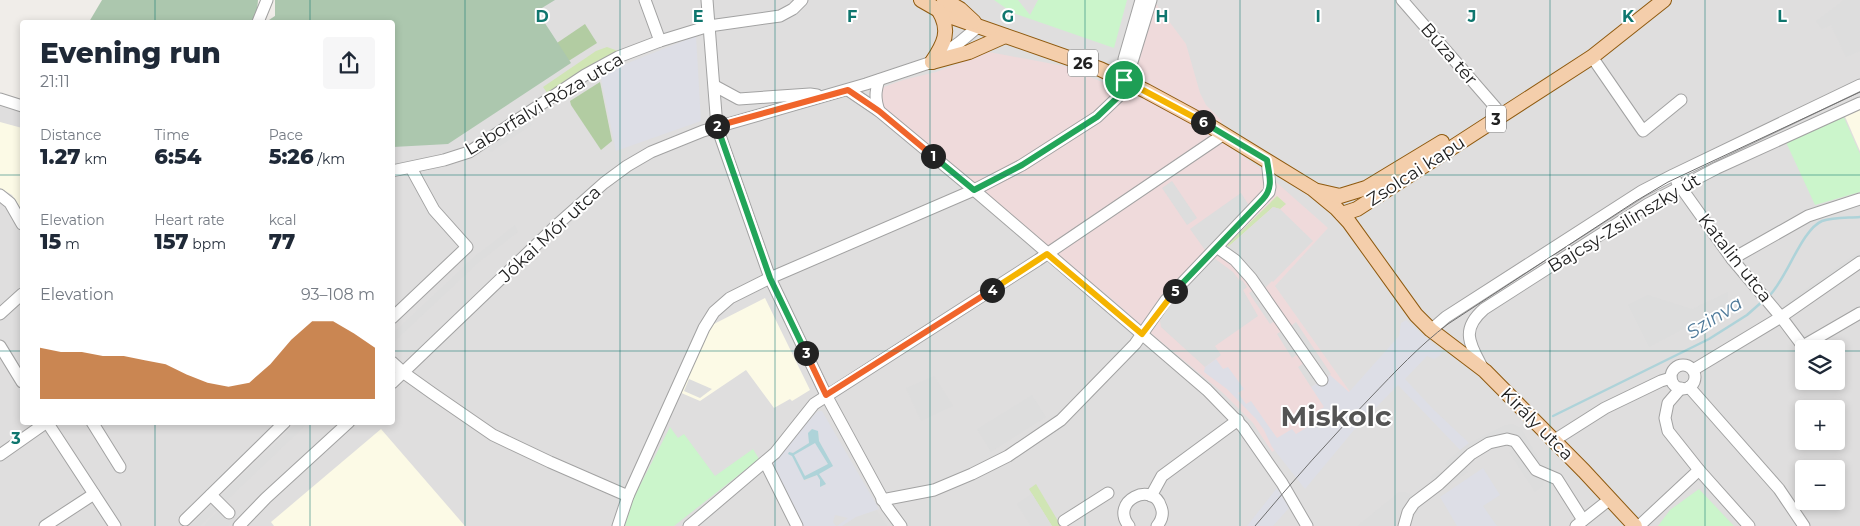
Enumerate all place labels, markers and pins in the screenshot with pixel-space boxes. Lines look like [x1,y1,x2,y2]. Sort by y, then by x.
pin [1103,59,1145,101]
pin: 6 [1190,110,1216,134]
pin: 2 [704,114,730,138]
pin: 1 [920,144,946,168]
pin: 4 [980,278,1004,302]
pin: 5 [1162,278,1188,304]
pin: 3 [794,340,818,366]

